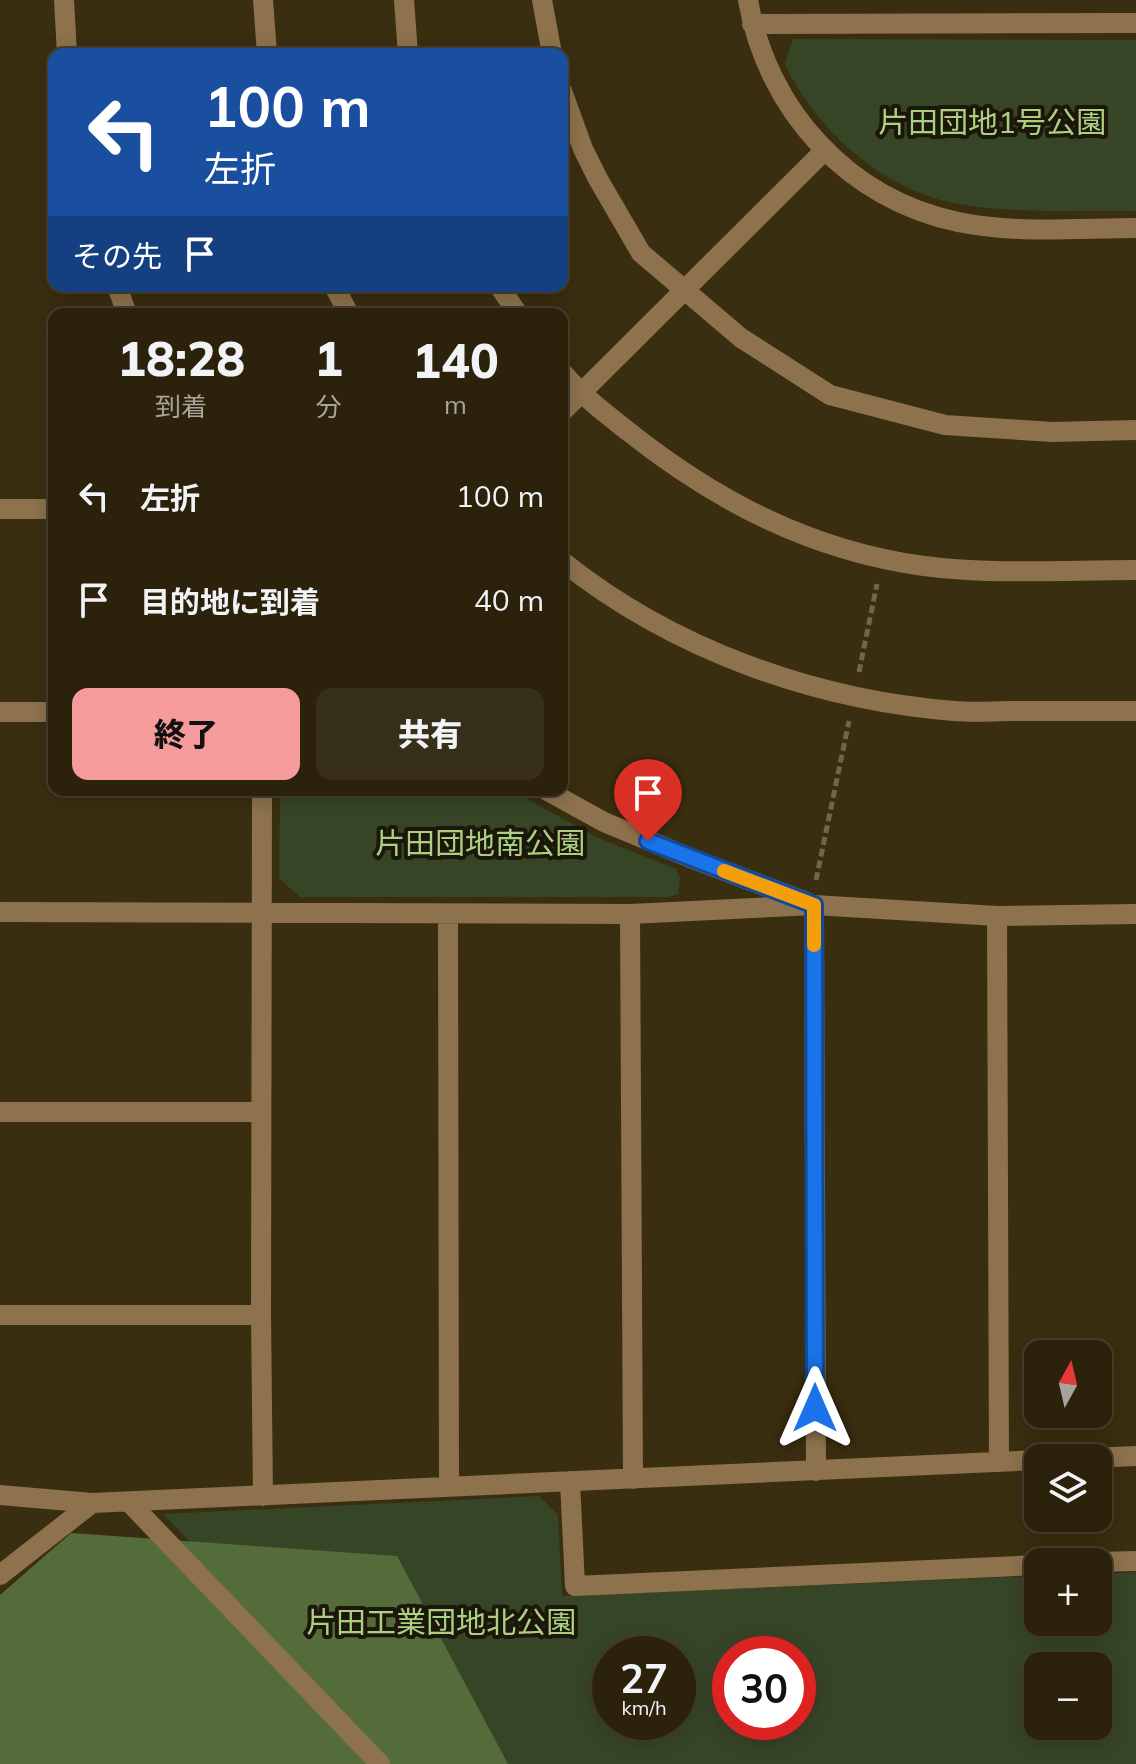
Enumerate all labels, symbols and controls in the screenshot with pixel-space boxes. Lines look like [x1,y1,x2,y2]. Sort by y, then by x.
text: 100 m [204,71,371,141]
icon: left [72,80,176,184]
park label: 片田団地1号公園 [878,103,1106,141]
text: 左折 [204,146,276,191]
icon: arrive [178,232,222,276]
text: その先 [72,237,162,275]
text: 18:28 [117,328,245,388]
text: 1 [314,328,343,388]
text: 140 [412,330,499,390]
text: m [444,388,467,421]
text: 到着 [155,390,207,423]
text: 分 [316,390,342,423]
icon: left [72,474,116,518]
text: 100 m [456,477,544,515]
text: 左折 [140,479,200,517]
icon: arrive [72,578,116,622]
text: 40 m [474,581,544,619]
text: 目的地に到着 [140,583,320,621]
button: 終了 [72,688,300,780]
button: 共有 [316,688,544,780]
pin [614,759,682,841]
icon: arrive [626,771,670,815]
park label: 片田団地南公園 [375,824,585,862]
north arrow [1024,1340,1112,1428]
map controls [1024,1340,1112,1740]
position arrow [773,1366,857,1450]
button: layers [1024,1444,1112,1532]
button: + [1024,1548,1112,1636]
park label: 片田工業団地北公園 [306,1603,576,1641]
speed limit sign: 30 [712,1636,816,1740]
button: − [1024,1652,1112,1740]
text: 27 [620,1653,668,1703]
text: km/h [621,1695,667,1720]

